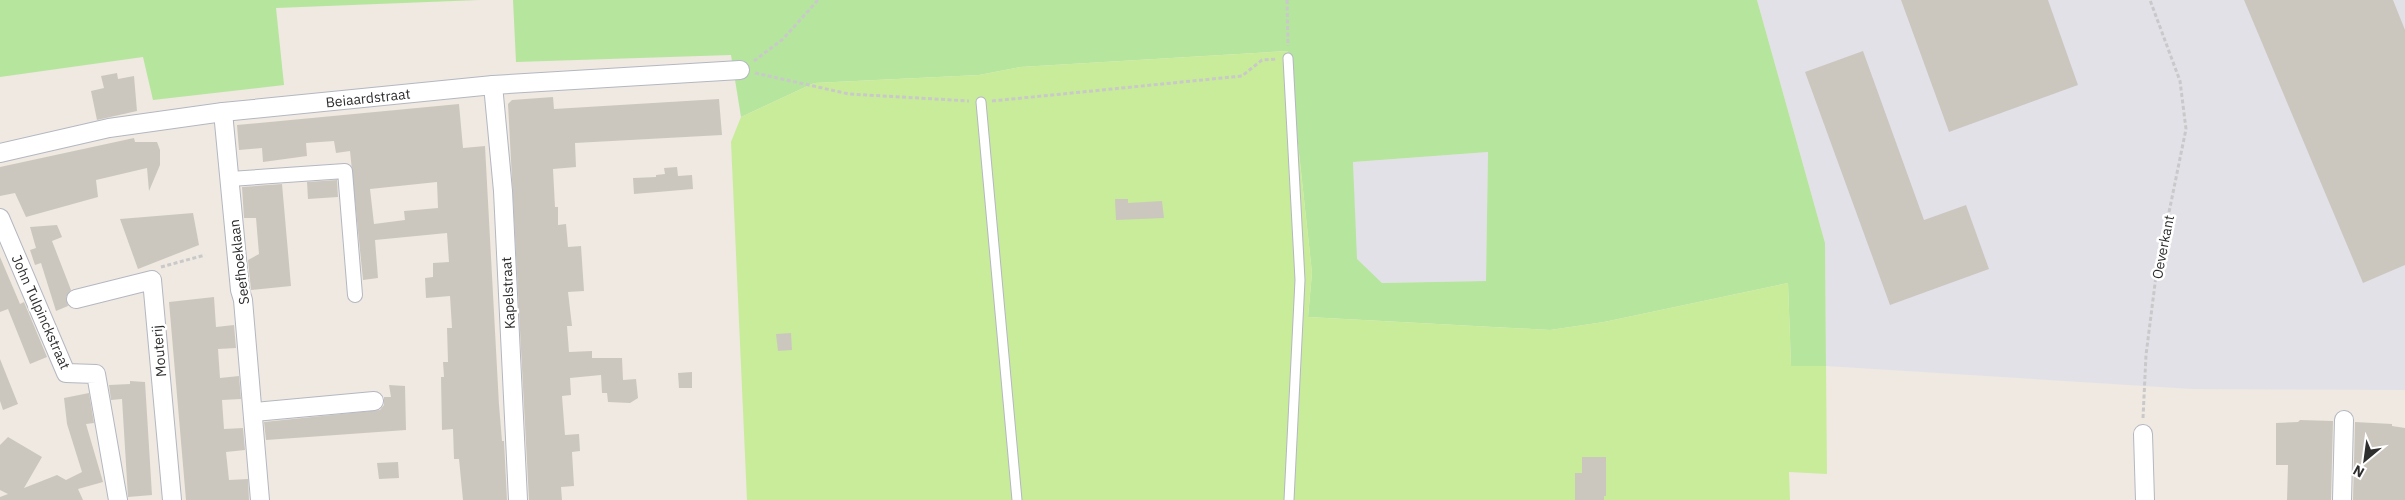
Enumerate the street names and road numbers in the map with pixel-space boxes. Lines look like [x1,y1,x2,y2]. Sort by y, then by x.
street label: Beiaardstraat [325,85,411,111]
street label: Oeverkant [2148,213,2178,280]
street label: Seefhoeklaan [225,218,253,306]
street label: John Tulpinckstraat [8,252,74,372]
street label: Kapelstraat [497,256,519,330]
street label: Mouterij [148,324,170,378]

